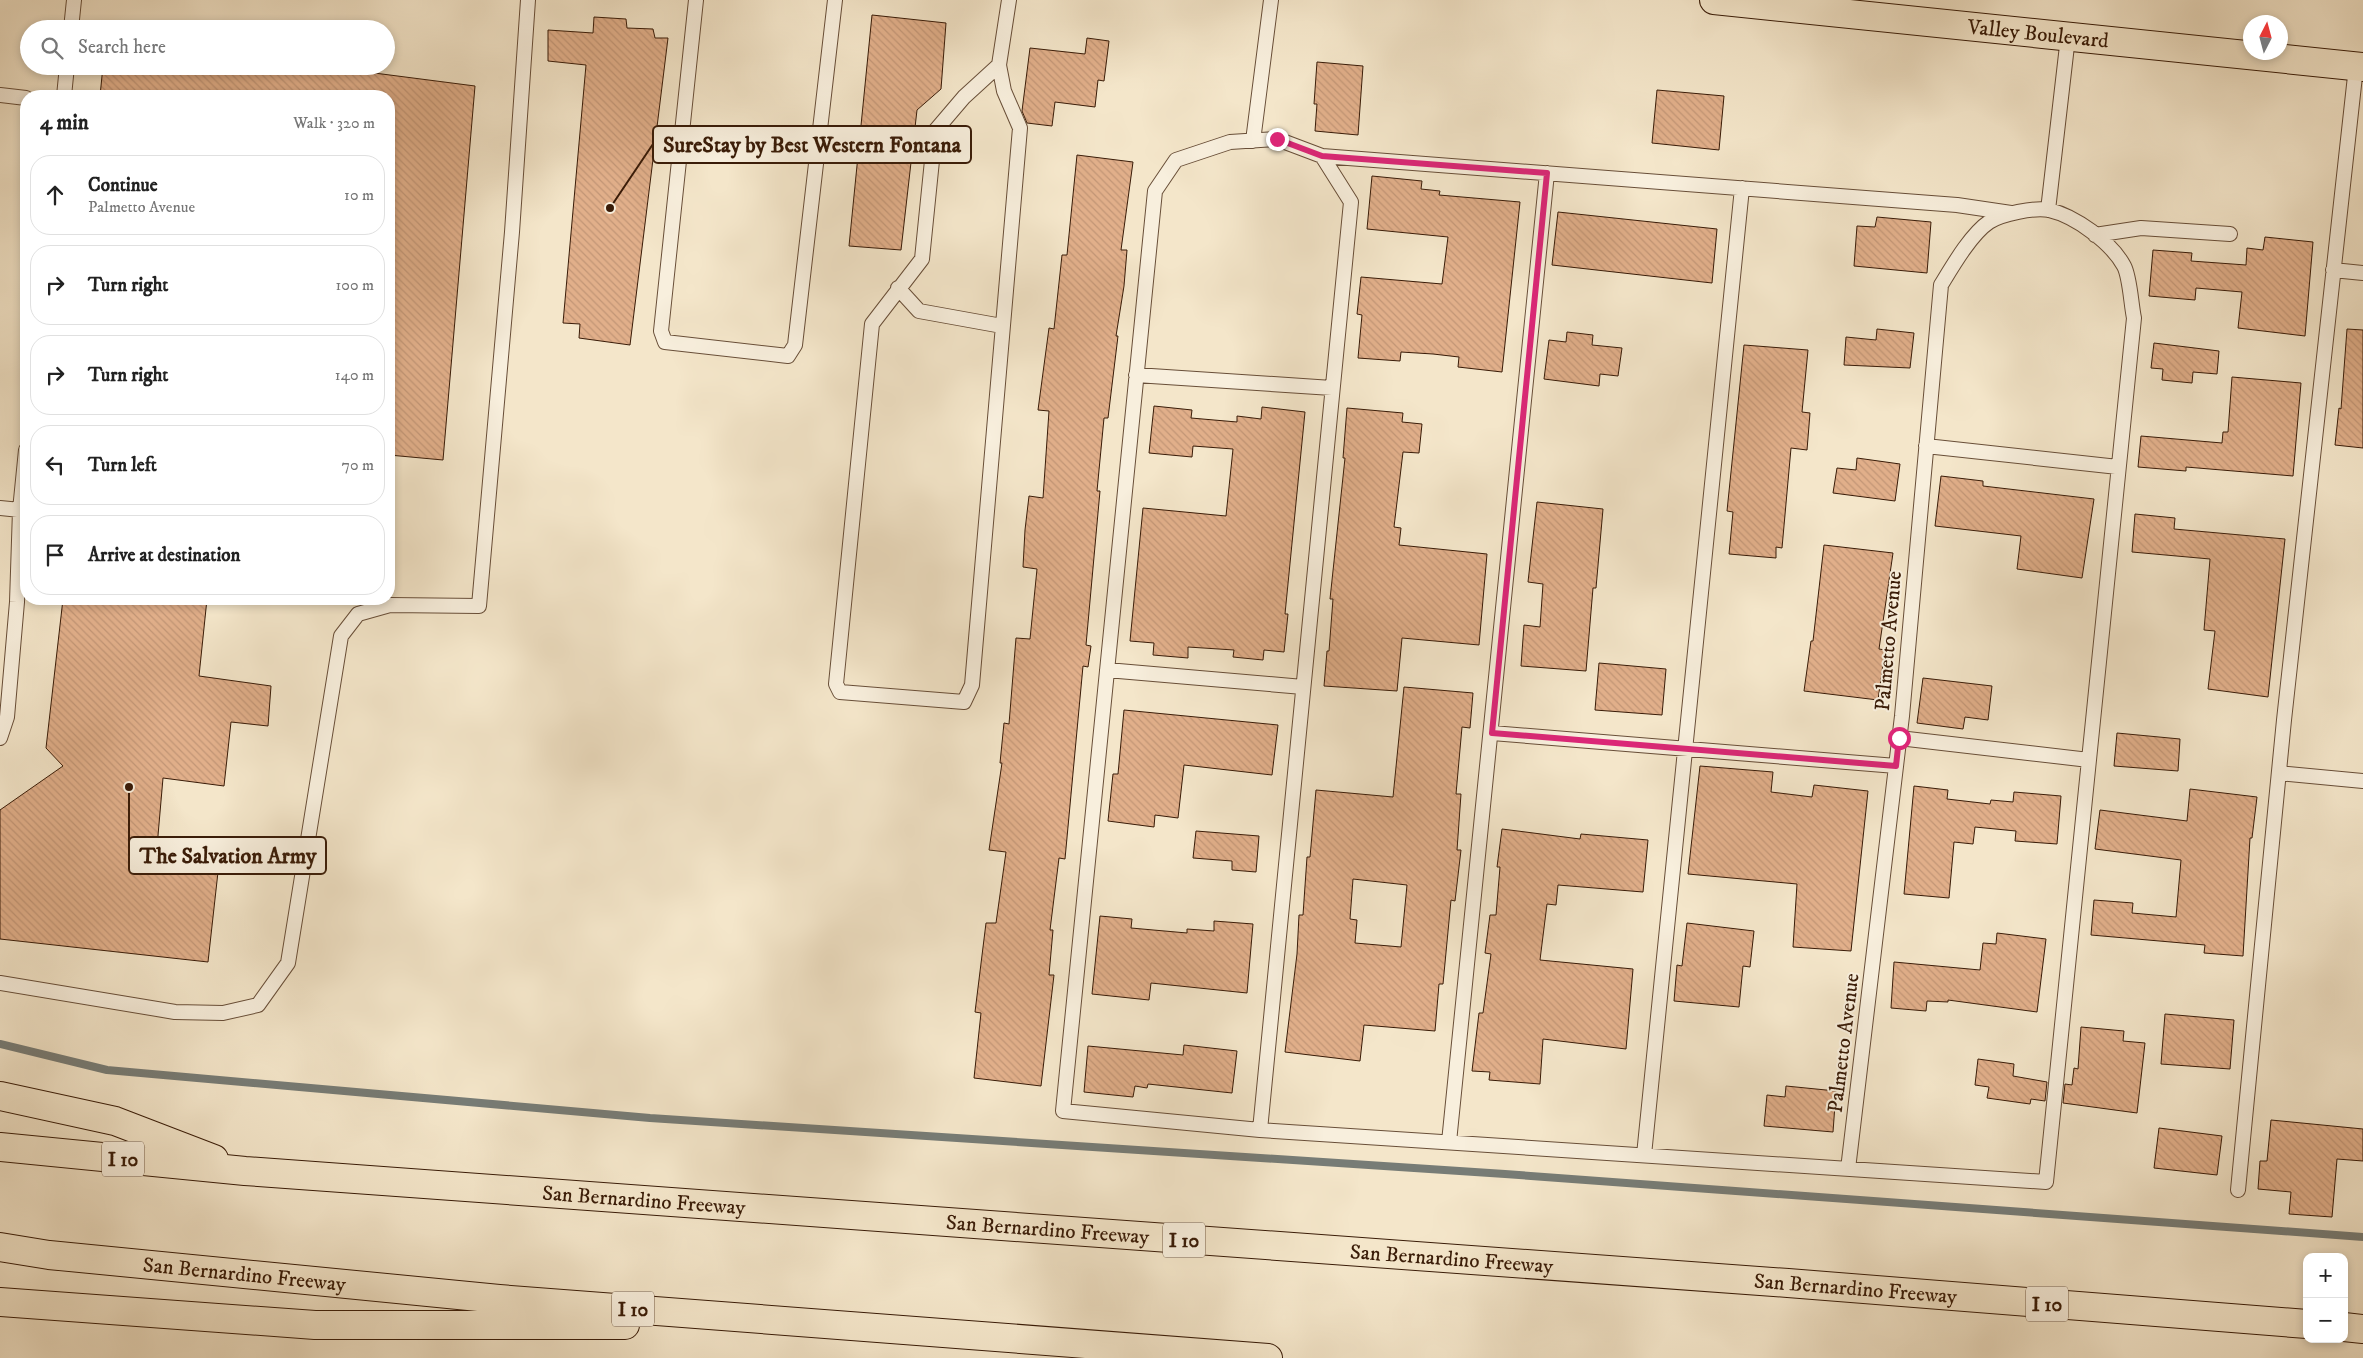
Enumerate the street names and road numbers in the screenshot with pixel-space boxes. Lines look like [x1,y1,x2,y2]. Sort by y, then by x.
street label: Valley Boulevard [1965,14,2110,55]
street label: Palmetto Avenue [1870,570,1908,712]
street label: Palmetto Avenue [1823,971,1865,1114]
road number: I 10 [102,1142,144,1176]
street label: San Bernardino Freeway [541,1181,747,1221]
street label: San Bernardino Freeway [945,1210,1151,1251]
road number: I 10 [1163,1222,1205,1258]
street label: San Bernardino Freeway [1349,1239,1555,1280]
street label: San Bernardino Freeway [142,1252,348,1298]
street label: San Bernardino Freeway [1753,1269,1959,1310]
road number: I 10 [2026,1286,2068,1322]
road number: I 10 [612,1292,654,1326]

